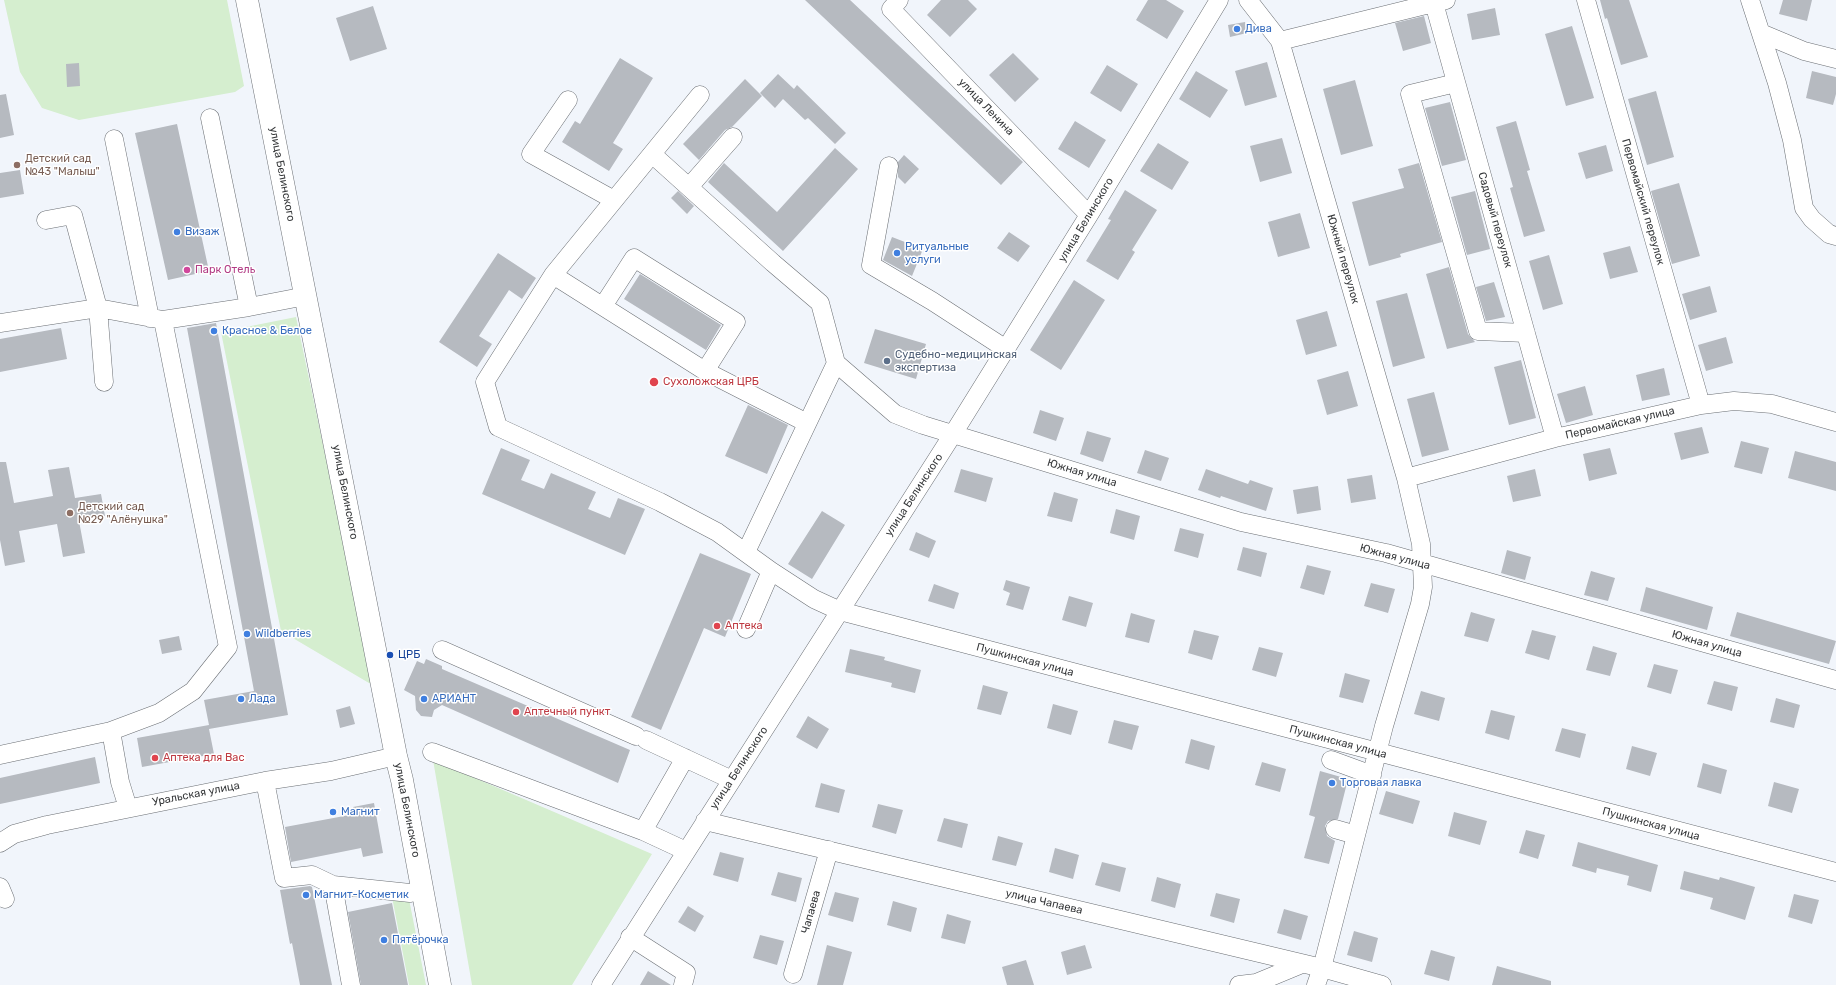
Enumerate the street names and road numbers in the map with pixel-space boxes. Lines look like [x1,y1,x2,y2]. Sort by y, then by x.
street label: улица Ленина [955,76,1017,138]
street label: улица Белинского [266,126,298,222]
street label: Первомайский переулок [1619,137,1667,267]
street label: Садовый переулок [1475,171,1515,269]
street label: улица Белинского [1056,175,1116,265]
street label: Южный переулок [1324,213,1362,305]
street label: Первомайская улица [1564,404,1676,442]
street label: улица Белинского [329,444,361,540]
street label: улица Белинского [882,451,946,539]
street label: Южная улица [1045,456,1119,490]
street label: Южная улица [1358,541,1432,573]
street label: Южная улица [1670,628,1744,660]
street label: Пушкинская улица [975,641,1075,679]
street label: Пушкинская улица [1288,723,1388,761]
street label: улица Белинского [707,724,771,812]
street label: улица Белинского [391,762,423,858]
street label: Уральская улица [151,779,241,809]
street label: Пушкинская улица [1601,805,1701,843]
street label: улица Чапаева [1004,887,1084,917]
street label: Чапаева [799,889,823,935]

